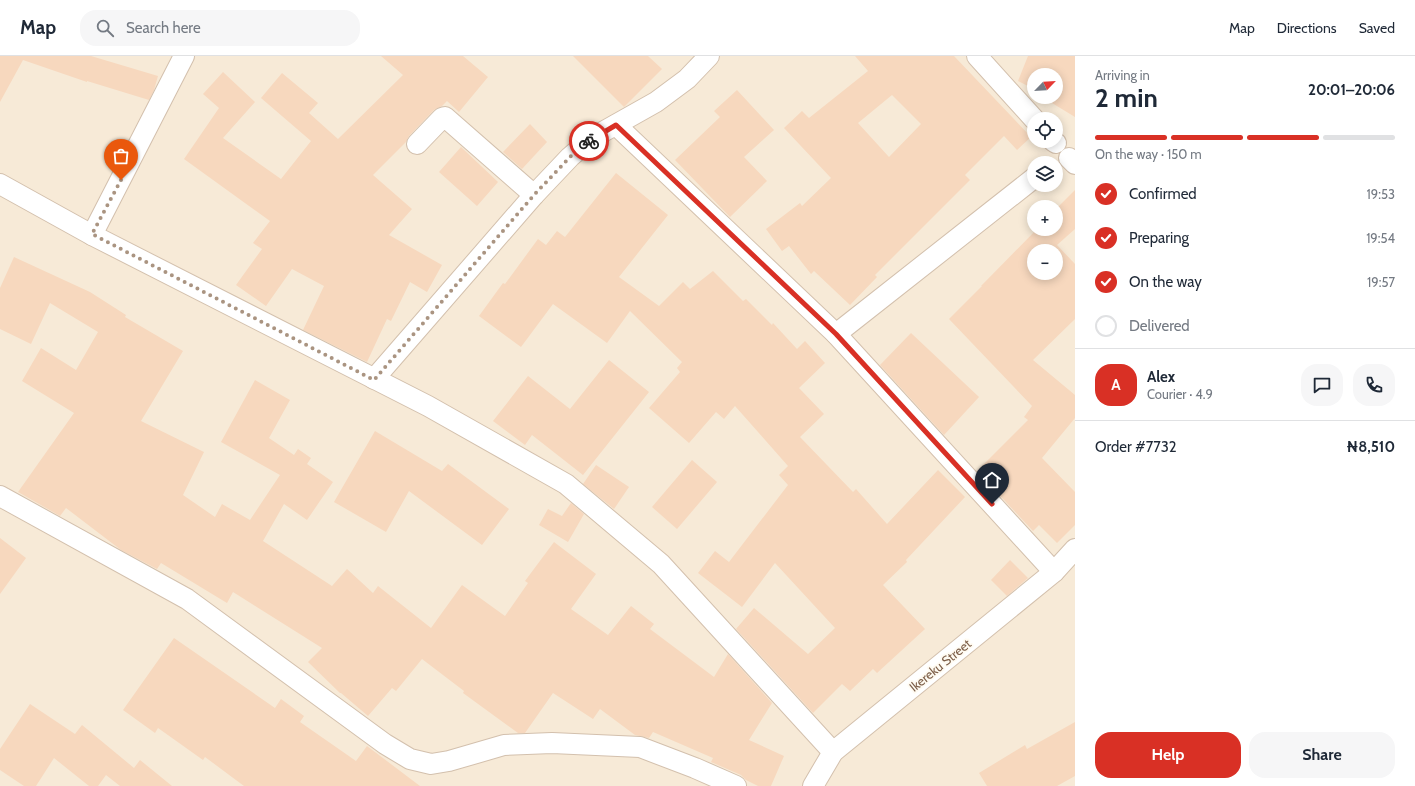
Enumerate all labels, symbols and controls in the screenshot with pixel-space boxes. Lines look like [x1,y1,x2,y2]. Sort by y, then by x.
search box [80,10,360,46]
text: Map [20,16,56,39]
icon: search [94,17,116,39]
text: Search here [126,19,201,37]
text: Map [1229,19,1255,37]
text: Directions [1277,19,1337,37]
text: Saved [1359,19,1395,37]
text: Arriving in [1095,67,1150,83]
north arrow [1027,68,1063,104]
map controls [1027,68,1063,280]
text: 20:01–20:06 [1308,81,1395,99]
text: 2 min [1095,82,1158,114]
button: locate [1027,112,1063,148]
courier [569,121,609,161]
icon: bike [578,130,600,152]
pin [104,139,138,180]
icon: bag [110,145,132,167]
text: On the way · 150 m [1095,146,1202,162]
button: layers [1027,156,1063,192]
icon: check [1095,183,1117,205]
text: Confirmed [1129,185,1197,203]
text: 19:53 [1367,186,1395,202]
button: + [1027,200,1063,236]
icon: check [1095,227,1117,249]
text: Preparing [1129,229,1189,247]
text: 19:54 [1366,230,1395,246]
button: − [1027,244,1063,280]
icon: check [1095,271,1117,293]
text: On the way [1129,273,1202,291]
text: 19:57 [1367,274,1395,290]
text: Delivered [1129,317,1190,335]
button: chat [1301,364,1343,406]
button: phone [1353,364,1395,406]
text: Alex [1147,368,1175,386]
text: A [1111,376,1121,394]
text: Courier · 4.9 [1147,386,1213,402]
text: Order #7732 [1095,438,1177,456]
text: ₦8,510 [1346,438,1395,456]
pin [975,463,1009,504]
icon: home [981,469,1003,491]
street label: Ikereku Street [906,635,975,695]
button: Help [1095,732,1241,778]
button: Share [1249,732,1395,778]

